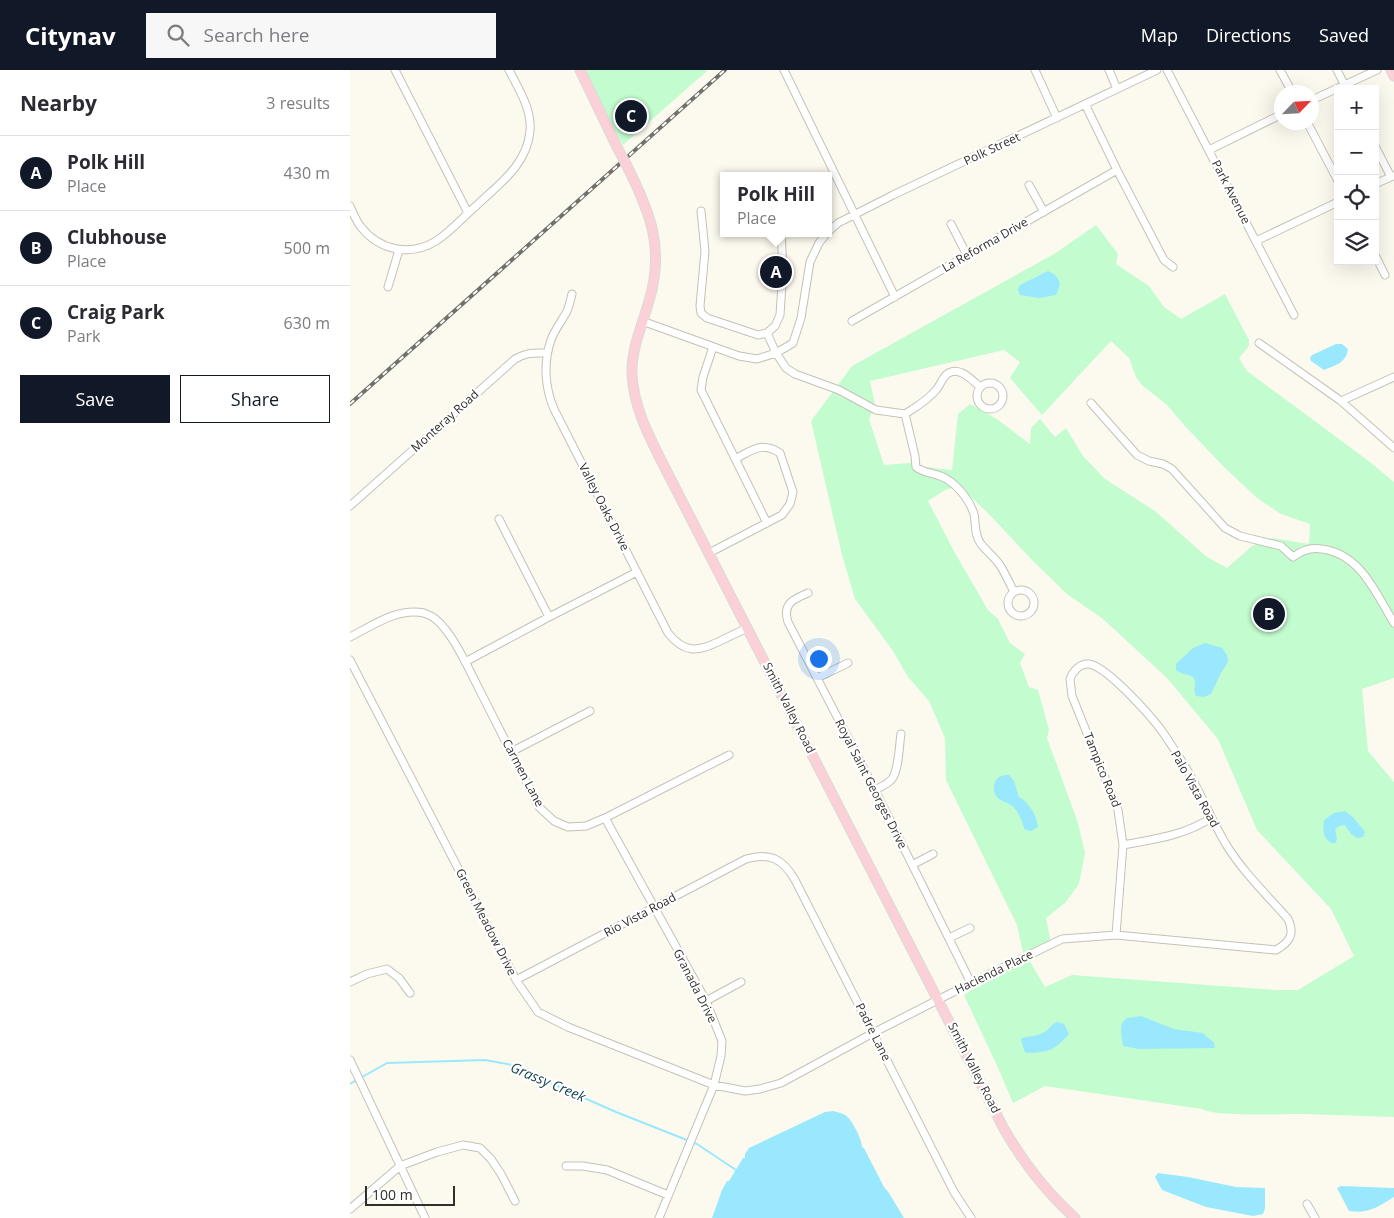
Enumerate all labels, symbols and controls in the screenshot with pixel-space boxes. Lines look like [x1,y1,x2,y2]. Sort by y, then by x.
search box [146,13,496,58]
text: Citynav [25,19,116,52]
icon: search [164,21,192,49]
text: Search here [204,22,309,48]
text: Map [1141,23,1178,47]
text: Directions [1206,23,1291,47]
text: Saved [1319,23,1369,47]
north arrow [1274,85,1319,130]
map controls [1334,85,1379,265]
button: + [1334,85,1379,130]
text: Nearby [20,89,97,117]
text: 3 results [266,92,330,114]
pin: C [615,97,647,135]
street label: Polk Street [961,128,1023,169]
button: − [1334,130,1379,175]
text: Polk Hill [67,149,145,175]
street label: Park Avenue [1208,157,1255,227]
text: A [30,162,42,184]
text: 430 m [284,162,330,184]
popup [720,172,832,237]
text: Place [67,175,106,197]
button: locate [1334,175,1379,220]
text: Polk Hill [737,181,815,207]
text: Place [737,207,776,229]
street label: La Reforma Drive [939,213,1031,276]
button: layers [1334,220,1379,265]
text: Clubhouse [67,224,167,250]
text: B [31,237,41,259]
text: 500 m [284,237,330,259]
text: Place [67,250,106,272]
pin: A [760,253,792,291]
text: Craig Park [67,299,165,325]
text: C [31,312,41,334]
text: 630 m [284,312,330,334]
text: Park [67,325,100,347]
button: Save [20,375,170,423]
button: Share [180,375,330,423]
street label: Monteray Road [407,386,482,456]
street label: Valley Oaks Drive [575,460,634,554]
pin: B [1253,595,1285,633]
your location [806,646,832,672]
street label: Smith Valley Road [759,659,820,756]
street label: Royal Saint Georges Drive [831,716,912,852]
street label: Tampico Road [1080,730,1125,810]
street label: Carmen Lane [498,736,549,810]
street label: Palo Vista Road [1167,747,1224,830]
street label: Green Meadow Drive [452,865,521,978]
street label: Rio Vista Road [601,888,679,941]
street label: Hacienda Place [952,945,1036,998]
street label: Granada Drive [670,946,721,1026]
street label: Padre Lane [852,1000,895,1064]
street label: Smith Valley Road [944,1019,1005,1116]
water label: Grassy Creek [508,1057,590,1106]
scale bar [365,1183,455,1206]
text: 100 m [372,1185,413,1204]

